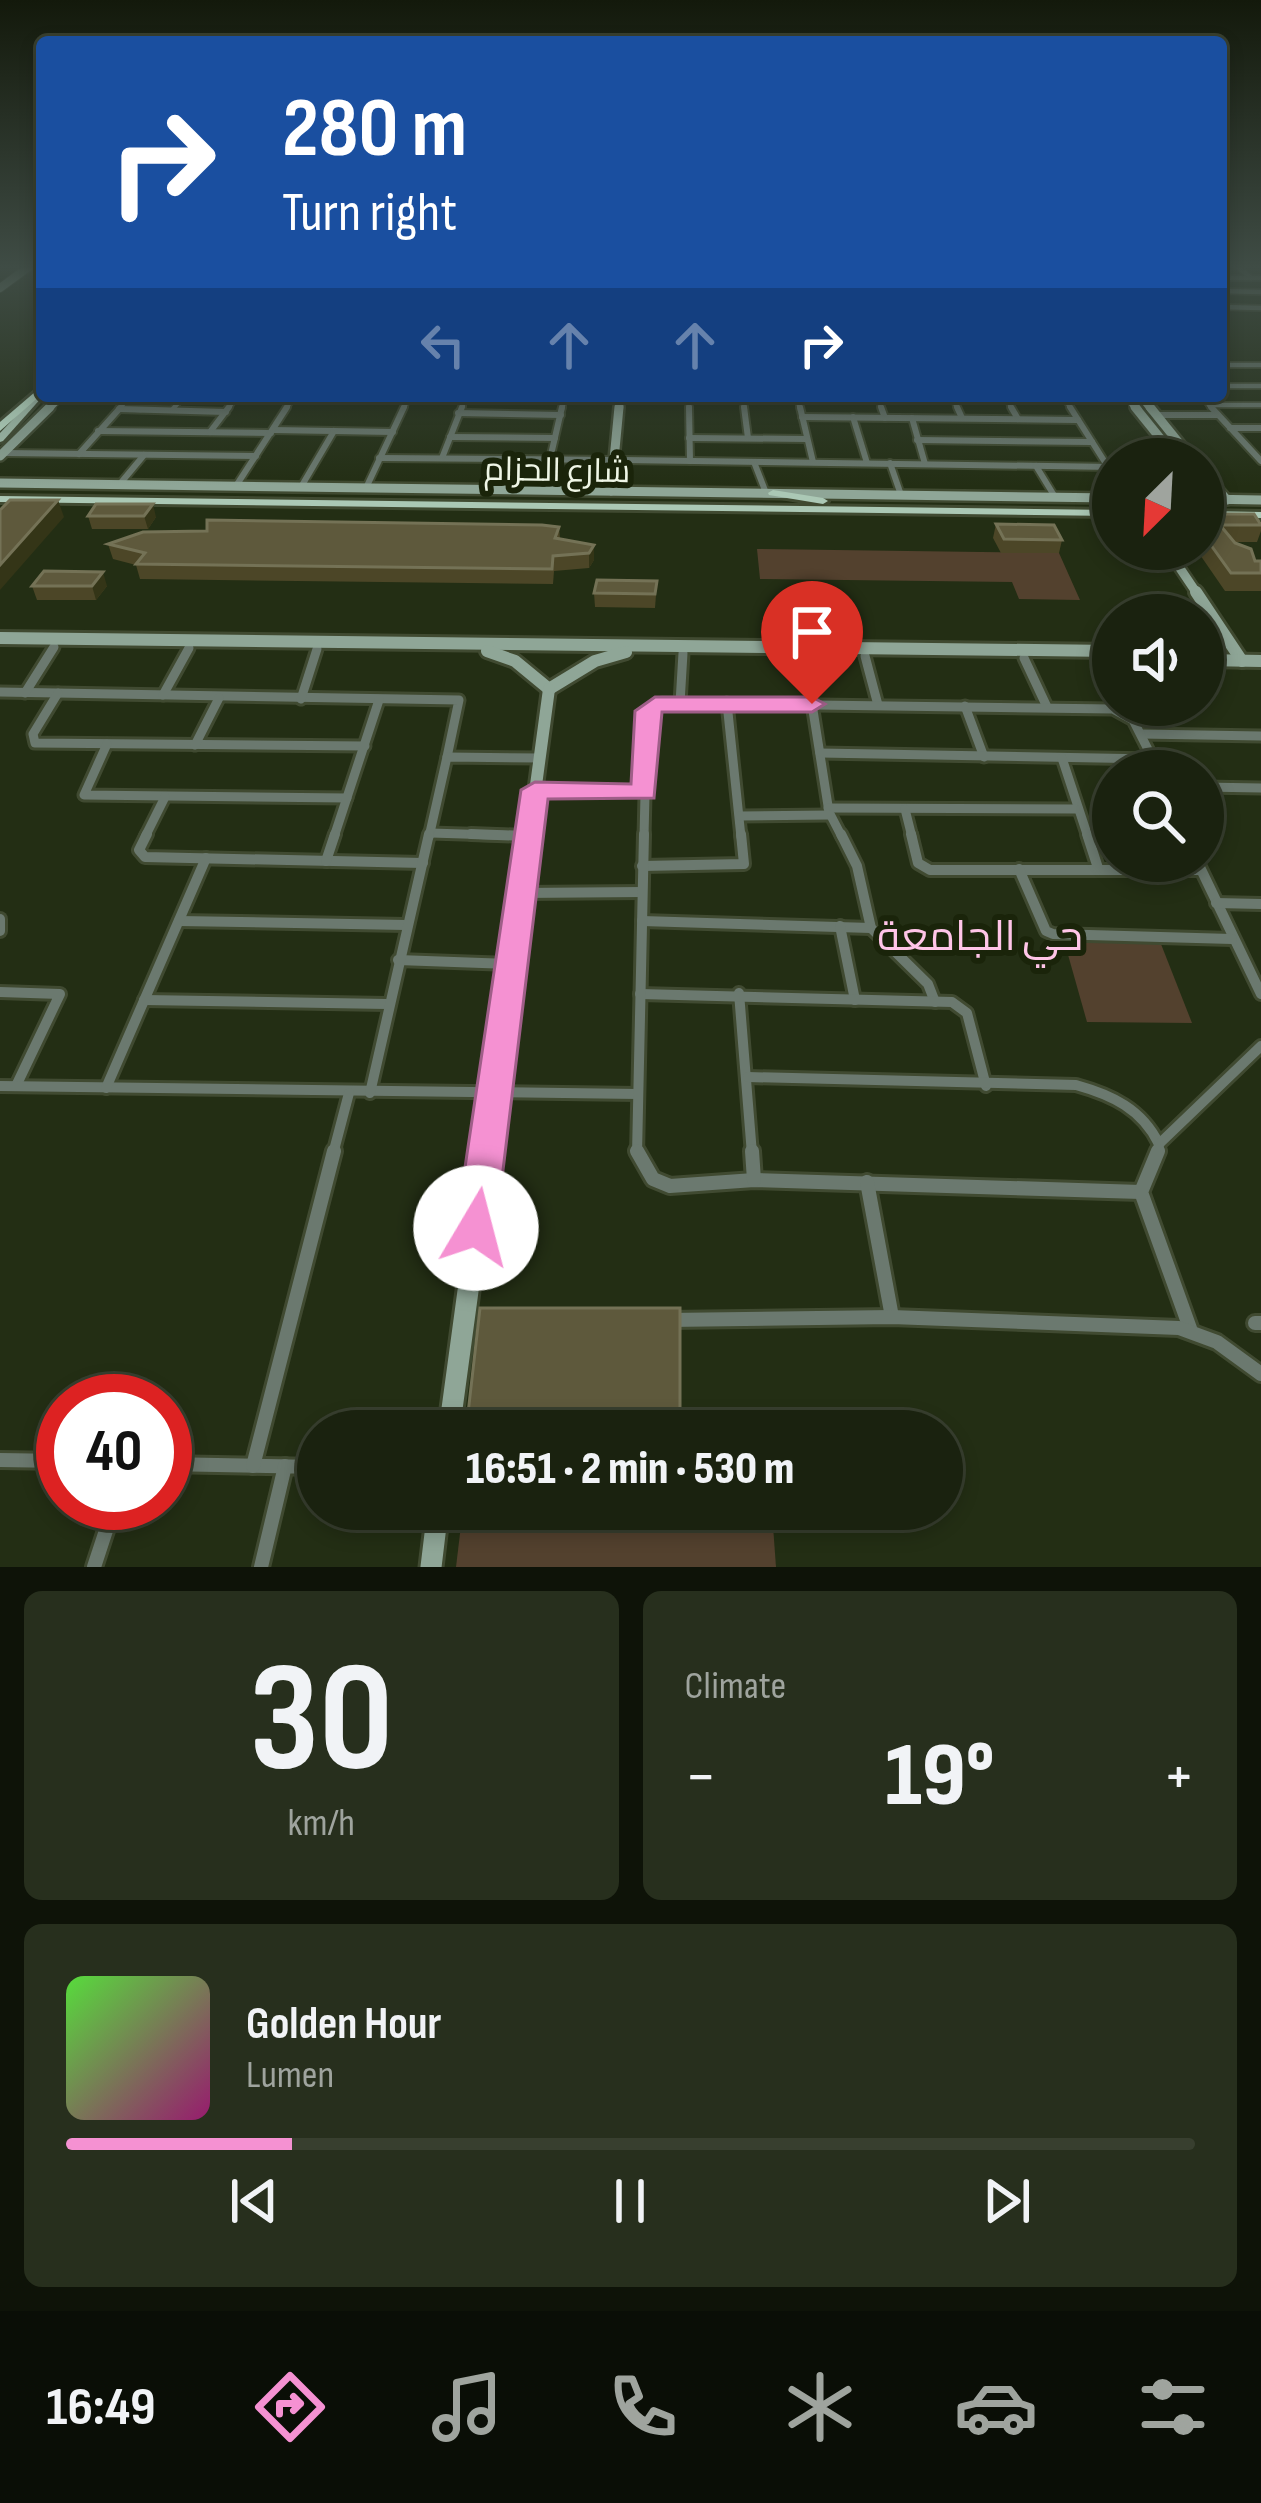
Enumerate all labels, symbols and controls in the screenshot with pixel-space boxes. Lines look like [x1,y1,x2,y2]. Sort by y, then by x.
text: 280 m [282,79,467,180]
icon: right [84,84,240,240]
text: Turn right [282,181,457,246]
icon: left [410,312,476,378]
icon: ahead [536,312,602,378]
icon: ahead [662,312,728,378]
icon: right [788,312,854,378]
north arrow [1092,438,1224,570]
map controls [1092,438,1224,882]
street label: شارع الحزام [483,450,631,493]
pin [761,581,863,704]
button: sound [1092,594,1224,726]
icon: arrive [779,599,845,665]
button: search [1092,750,1224,882]
district label: حي الجامعة [877,912,1083,968]
position arrow [413,1165,539,1291]
speed limit sign: 40 [36,1374,192,1530]
text: 16:51 · 2 min · 530 m [466,1442,794,1497]
text: 30 [249,1628,393,1815]
text: Climate [685,1663,786,1710]
text: 19° [885,1723,995,1831]
text: − [685,1738,717,1817]
text: + [1163,1738,1195,1817]
text: km/h [288,1800,355,1847]
text: Golden Hour [246,1997,441,2052]
text: Lumen [246,2052,334,2099]
icon: previous [221,2168,287,2234]
icon: pause [597,2168,663,2234]
icon: next [974,2168,1040,2234]
icon: directions [248,2365,332,2449]
icon: music [425,2365,509,2449]
icon: phone [601,2365,685,2449]
icon: climate [778,2365,862,2449]
icon: car [954,2365,1038,2449]
icon: filters [1131,2365,1215,2449]
text: 16:49 [46,2375,156,2440]

